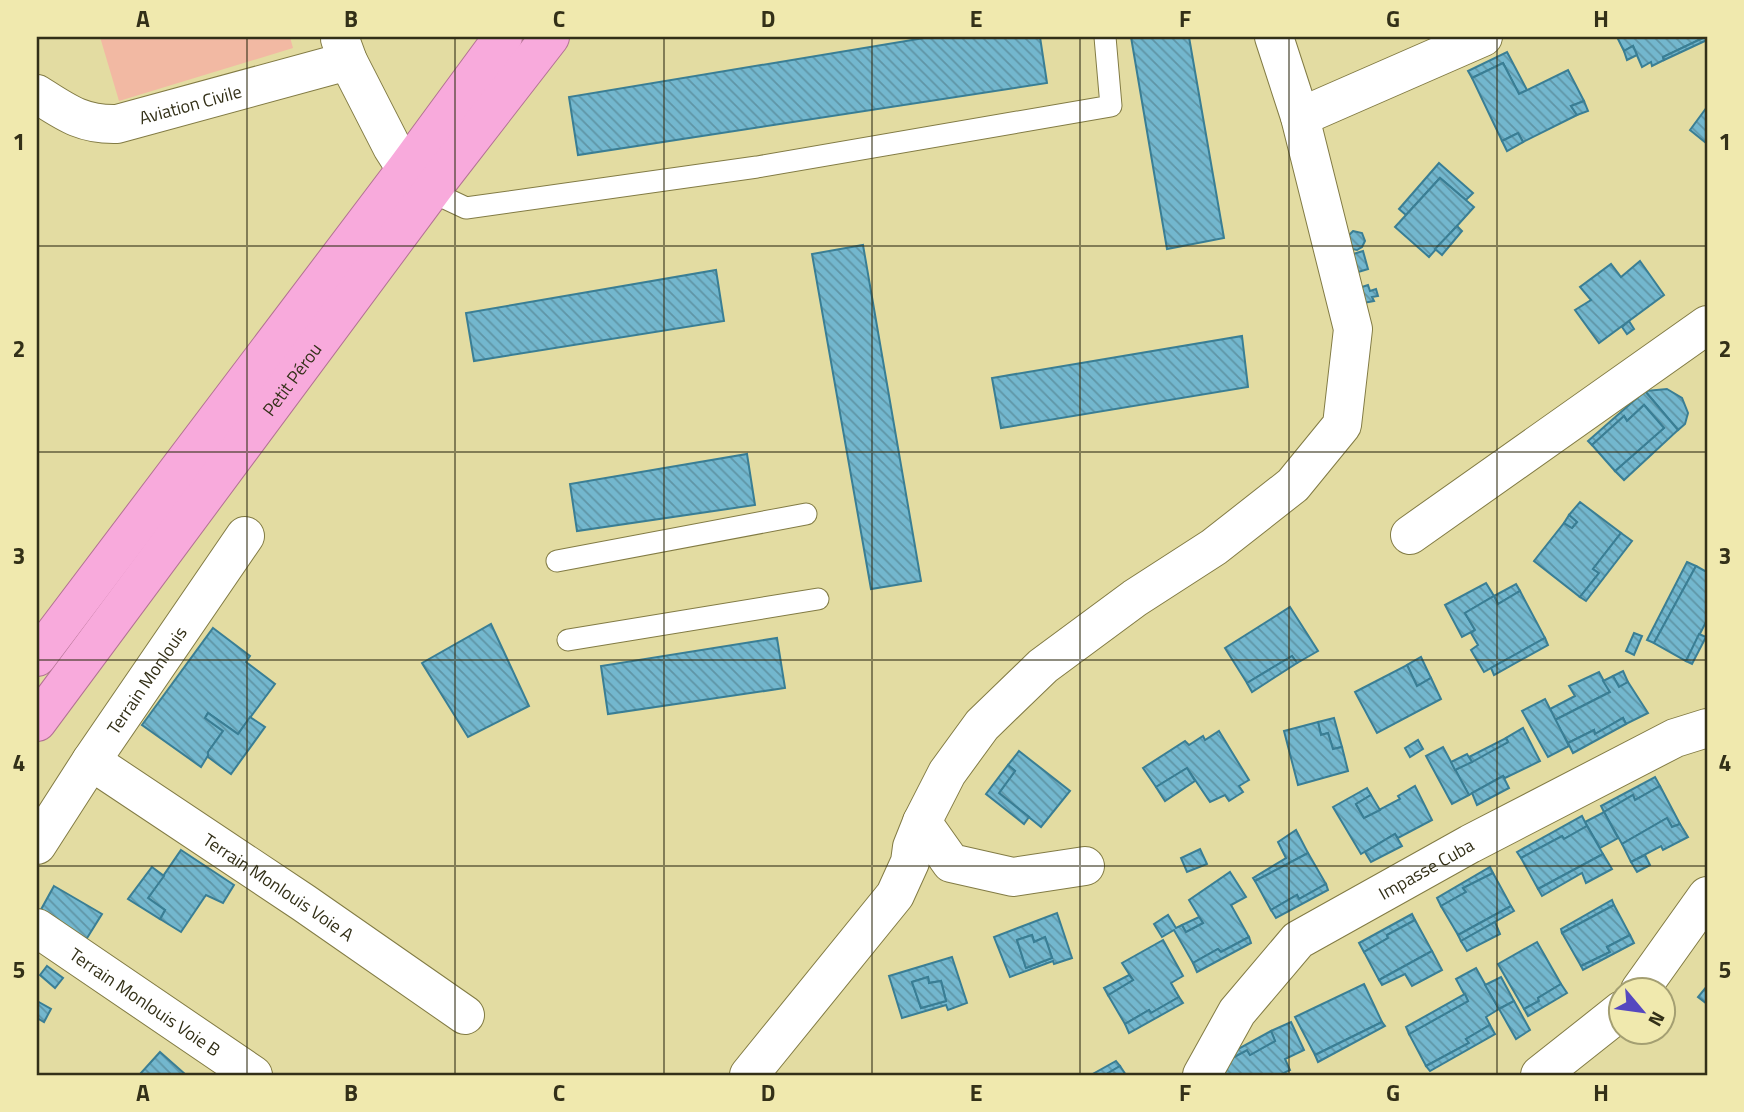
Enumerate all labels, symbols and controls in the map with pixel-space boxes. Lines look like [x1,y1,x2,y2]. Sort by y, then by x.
text: A [136,1,150,36]
text: B [344,1,358,36]
text: C [553,1,565,36]
text: D [761,1,775,36]
text: E [970,1,982,36]
text: F [1179,1,1191,36]
text: G [1386,1,1400,36]
text: H [1593,1,1609,36]
street label: Aviation Civile [136,77,244,131]
text: 1 [13,124,25,159]
text: 1 [1719,124,1731,159]
text: 2 [13,331,25,366]
text: 2 [1719,331,1731,366]
street label: Petit Pérou [255,337,328,421]
text: 3 [13,538,25,573]
text: 3 [1719,538,1731,573]
street label: Terrain Monlouis [100,620,193,740]
text: 4 [13,745,25,780]
text: 4 [1719,745,1731,780]
street label: Terrain Monlouis Voie A [198,826,360,948]
street label: Impasse Cuba [1373,831,1479,906]
street label: Terrain Monlouis Voie B [64,941,226,1063]
text: 5 [13,952,25,987]
text: 5 [1719,952,1731,987]
north arrow [1608,976,1678,1046]
text: N [1641,1007,1673,1032]
text: A [136,1075,150,1110]
text: B [344,1075,358,1110]
text: C [553,1075,565,1110]
text: D [761,1075,775,1110]
text: E [970,1075,982,1110]
text: F [1179,1075,1191,1110]
text: G [1386,1075,1400,1110]
text: H [1593,1075,1609,1110]

